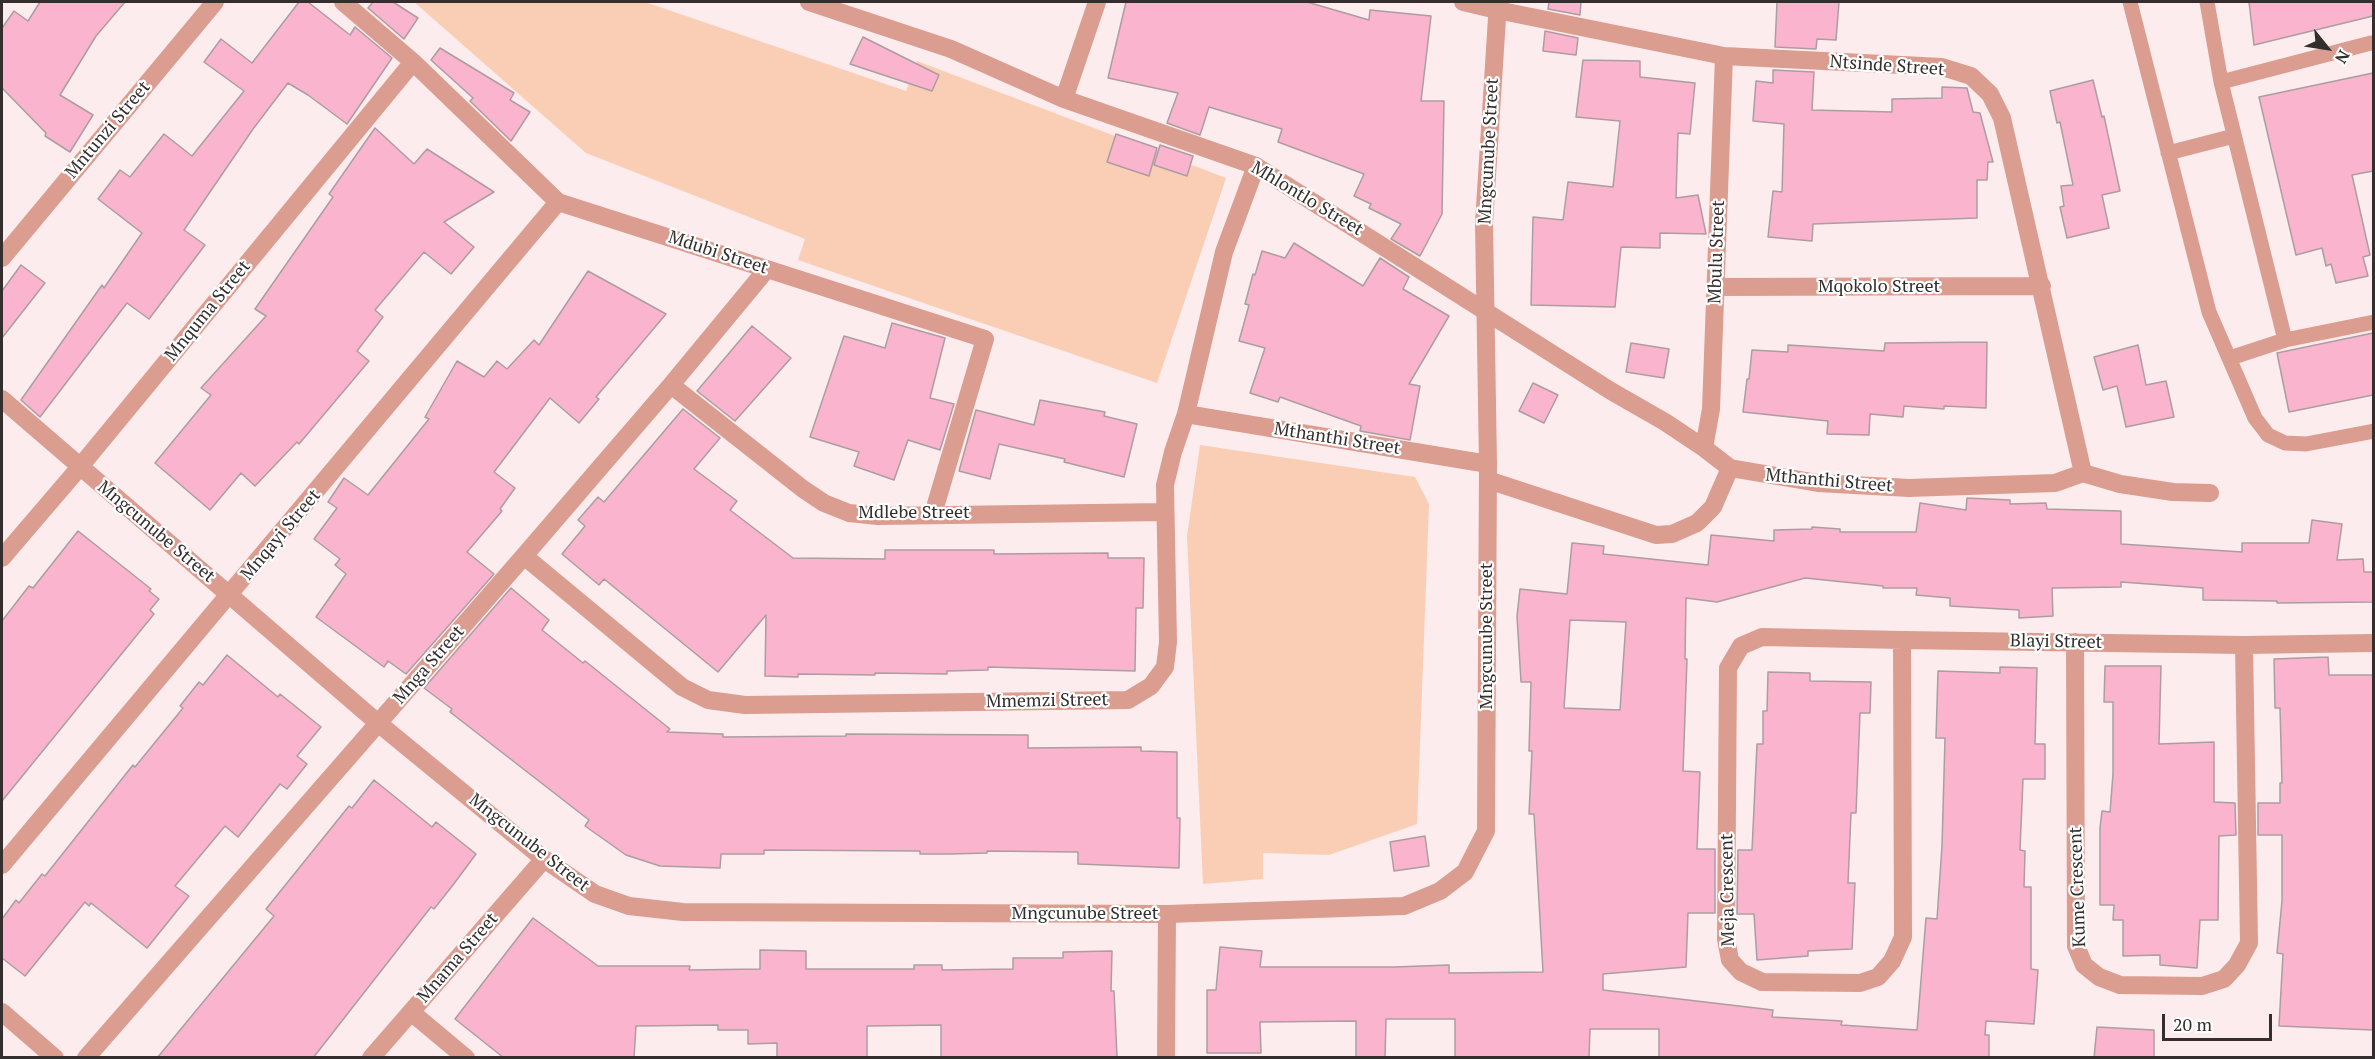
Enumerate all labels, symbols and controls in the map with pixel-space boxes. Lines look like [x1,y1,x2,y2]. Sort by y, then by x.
north arrow [2297,18,2357,78]
text: N [2330,46,2355,68]
street label: Ntsinde Street [1829,51,1945,81]
street label: Mntunzi Street [61,77,155,183]
street label: Mngcunube Street [1474,77,1504,225]
street label: Mhlontlo Street [1247,157,1367,241]
street label: Mbulu Street [1704,200,1730,304]
street label: Mdubi Street [665,227,771,279]
street label: Mnquma Street [161,256,255,366]
street label: Mqokolo Street [1818,276,1940,298]
street label: Mthanthi Street [1272,418,1402,460]
street label: Mthanthi Street [1764,465,1894,497]
street label: Mngcunube Street [93,477,219,587]
street label: Mnqayi Street [237,485,325,585]
street label: Mdlebe Street [858,502,970,524]
street label: Mngcunube Street [1476,563,1498,709]
street label: Mnga Street [389,621,469,709]
street label: Blayi Street [2010,630,2102,654]
street label: Mmemzi Street [986,689,1108,713]
street label: Mngcunube Street [465,789,593,897]
street label: Kume Crescent [2065,826,2091,948]
street label: Meja Crescent [1716,833,1740,947]
street label: Mngcunube Street [1012,903,1158,925]
street label: Mnama Street [413,908,503,1008]
scale bar [2165,1002,2274,1040]
text: 20 m [2173,1012,2212,1036]

